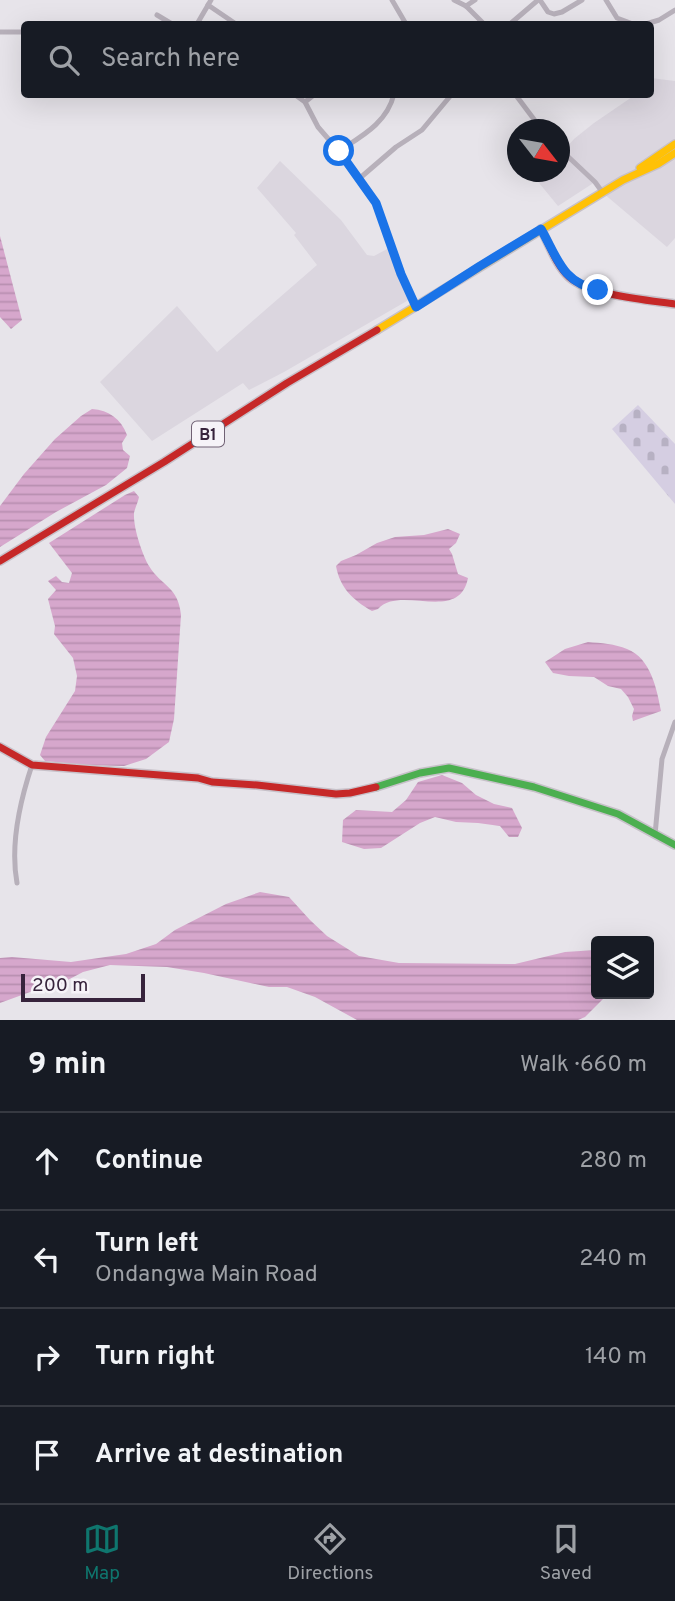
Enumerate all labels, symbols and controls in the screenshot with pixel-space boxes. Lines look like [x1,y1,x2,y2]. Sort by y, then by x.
search box [21,21,654,98]
icon: search [45,41,83,79]
text: Search here [101,43,240,76]
north arrow [507,119,570,182]
route start [323,135,354,166]
route end [582,274,613,305]
road number: B1 [192,422,224,446]
map controls [591,936,654,999]
button: layers [591,936,654,999]
scale bar [21,971,145,1003]
text: 200 m [32,974,88,998]
text: 9 min [28,1047,106,1084]
text: Walk · 660 m [520,1051,647,1080]
icon: ahead [28,1142,66,1180]
text: Continue [95,1145,203,1178]
text: 280 m [579,1147,647,1176]
text: Turn left [95,1228,199,1261]
icon: left [28,1240,66,1278]
text: 240 m [579,1245,647,1274]
text: Ondangwa Main Road [95,1261,318,1290]
icon: right [28,1338,66,1376]
text: Turn right [95,1341,215,1374]
text: 140 m [585,1343,647,1372]
icon: arrive [28,1436,66,1474]
text: Arrive at destination [95,1439,343,1472]
tab: Map [83,1520,121,1586]
tab: Directions [287,1520,374,1586]
tab: Saved [540,1520,592,1586]

